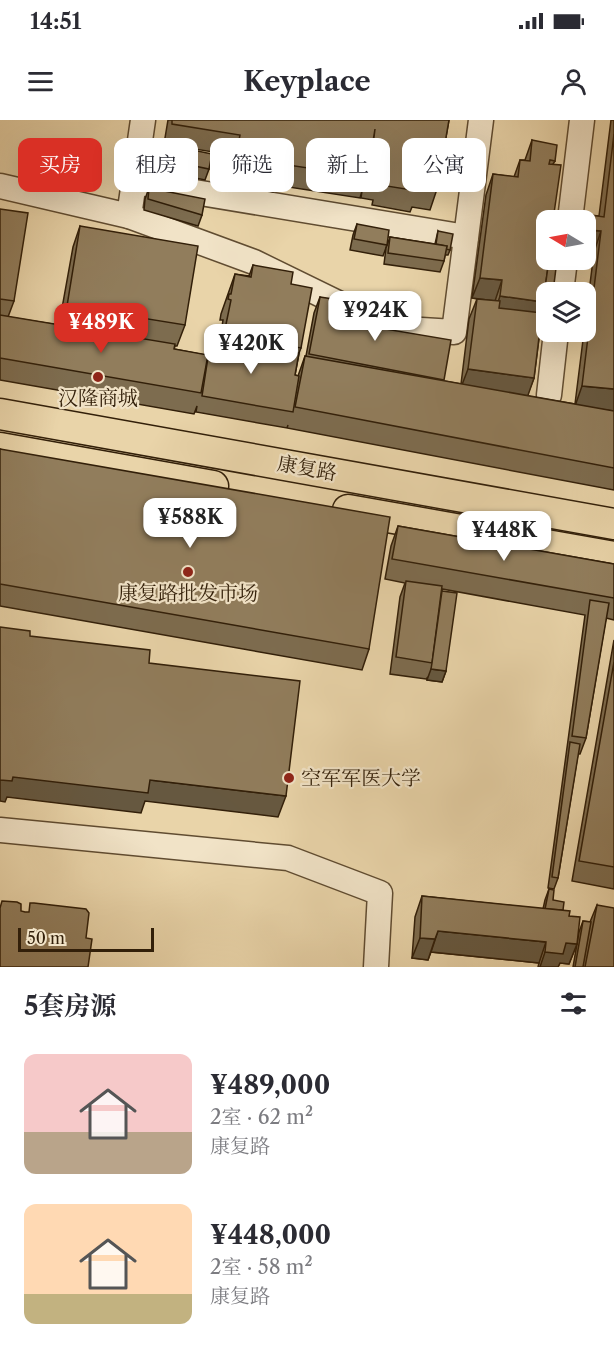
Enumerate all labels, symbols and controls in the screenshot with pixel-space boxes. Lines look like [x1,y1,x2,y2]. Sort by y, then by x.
text: 14:51 [30,8,82,35]
icon: menu [24,65,57,98]
text: Keyplace [243,65,371,98]
icon: person [557,65,590,98]
chip: 买房 [18,138,102,192]
chip: 租房 [114,138,198,192]
chip: 筛选 [210,138,294,192]
chip: 新上 [306,138,390,192]
chip: 公寓 [402,138,486,192]
north arrow [536,210,596,270]
map controls [536,210,596,342]
button: layers [536,282,596,342]
pin: ¥924K [333,291,417,342]
text: ¥924K [342,298,408,322]
pin: ¥489K [59,303,143,354]
text: ¥489K [68,310,134,334]
pin: ¥420K [209,324,293,375]
text: ¥420K [218,331,284,355]
marker: 汉隆商城 [91,370,105,384]
place label: 汉隆商城 [58,386,138,410]
street label: 康复路 [275,451,339,485]
pin: ¥588K [148,498,232,549]
text: ¥588K [157,505,223,529]
pin: ¥448K [462,511,546,562]
text: ¥448K [471,518,537,542]
marker: 康复路批发市场 [181,565,195,579]
place label: 康复路批发市场 [118,581,258,605]
place label: 空军军医大学 [301,766,421,790]
marker: 空军军医大学 [282,771,296,785]
scale bar [18,925,154,952]
text: 50 m [27,928,65,948]
icon: filters [557,987,590,1020]
text: 5套房源 [24,990,116,1022]
text: ¥489,000 [210,1069,330,1101]
icon: home [72,1078,144,1150]
text: 2室 · 62 m² [210,1105,313,1129]
text: 康复路 [210,1134,270,1158]
text: ¥448,000 [210,1219,331,1251]
icon: home [72,1228,144,1300]
text: 2室 · 58 m² [210,1255,313,1279]
text: 康复路 [210,1284,270,1308]

